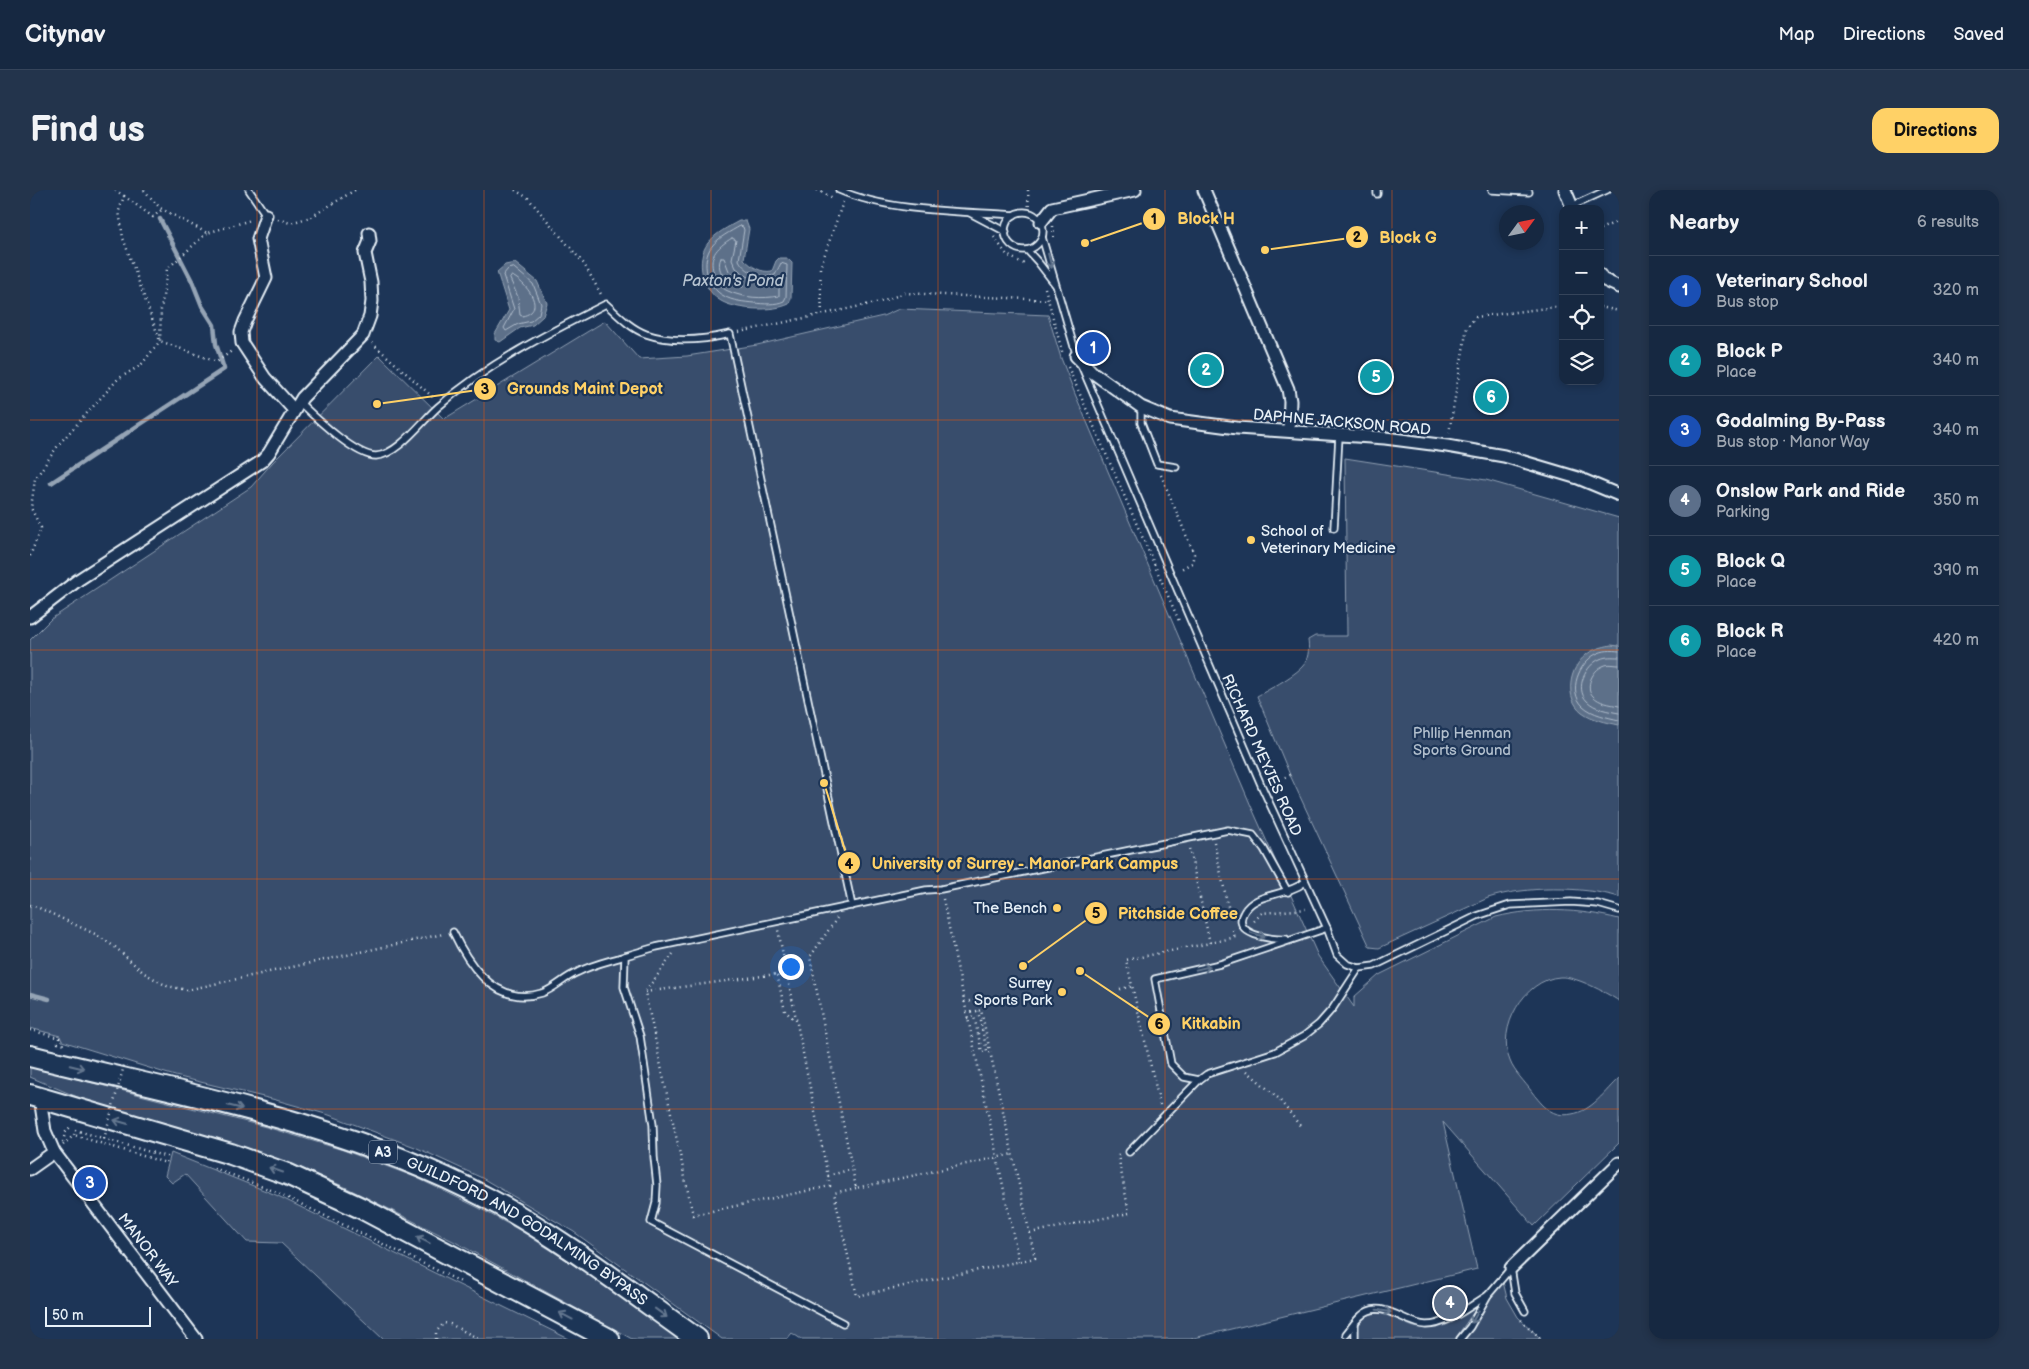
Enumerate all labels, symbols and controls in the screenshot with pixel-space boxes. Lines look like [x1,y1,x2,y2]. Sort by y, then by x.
text: Citynav [25,20,106,49]
text: Map [1779,24,1815,45]
text: Directions [1843,24,1925,45]
text: Saved [1953,24,2004,45]
button: Directions [1872,108,1999,153]
text: Find us [30,109,145,152]
callout: Block H [1142,203,1245,234]
north arrow [1499,205,1544,250]
map controls [1559,205,1604,385]
button: + [1559,205,1604,250]
text: 1 [1151,210,1157,229]
text: Block H [1177,210,1235,229]
text: Nearby [1669,210,1739,235]
text: 6 results [1917,213,1979,232]
callout: Block G [1344,222,1447,253]
text: 2 [1353,228,1362,247]
text: Block G [1379,229,1437,248]
button: − [1559,250,1604,295]
one-way arrow [1046,252,1055,268]
text: Veterinary School [1716,270,1868,293]
water label: Paxton's Pond [682,272,784,291]
text: 1 [1682,281,1688,300]
text: 320 m [1933,281,1979,300]
text: Bus stop [1716,293,1779,312]
button: locate [1559,295,1604,340]
pin: 1 [1077,329,1109,367]
button: layers [1559,340,1604,385]
text: Block P [1716,340,1782,363]
pin: 2 [1190,351,1222,389]
text: 2 [1680,351,1690,370]
text: 340 m [1932,351,1979,370]
pin: 5 [1360,358,1392,396]
text: Place [1716,363,1757,382]
callout: Grounds Maint Depot [472,373,673,404]
pin: 6 [1475,378,1507,416]
text: 3 [481,380,490,399]
text: Grounds Maint Depot [507,380,664,399]
street label: DAPHNE JACKSON ROAD [1252,405,1432,440]
text: Godalming By-Pass [1716,410,1885,433]
text: 3 [1680,421,1690,440]
text: 340 m [1932,421,1979,440]
text: Bus stop · Manor Way [1716,433,1870,452]
text: Onslow Park and Ride [1716,480,1905,503]
text: 4 [1680,491,1690,510]
text: 350 m [1933,491,1979,510]
text: Parking [1716,503,1770,522]
place label: School of Veterinary Medicine [1261,522,1396,558]
marker: School of Veterinary Medicine [1245,534,1257,546]
text: Block Q [1716,550,1785,573]
text: 5 [1680,561,1690,580]
text: 390 m [1933,561,1979,580]
text: Place [1716,573,1757,592]
text: Block R [1716,620,1784,643]
text: 6 [1680,631,1690,650]
text: 420 m [1933,631,1979,650]
text: Place [1716,643,1757,662]
street label: RICHARD MEYJES ROAD [1217,671,1306,839]
park label: Phllip Henman Sports Ground [1413,724,1511,760]
callout: University of Surrey - Manor Park Campus [836,848,1189,879]
text: 4 [845,855,854,874]
text: University of Surrey - Manor Park Campus [872,855,1178,874]
callout: Pitchside Coffee [1083,898,1248,929]
place label: The Bench [973,899,1047,918]
marker: The Bench [1051,902,1063,914]
text: 5 [1092,904,1101,923]
text: Pitchside Coffee [1118,905,1238,924]
one-way arrow [1250,931,1266,941]
your location [778,954,804,980]
one-way arrow [1194,963,1210,972]
place label: Surrey Sports Park [974,974,1053,1010]
marker: Surrey Sports Park [1056,986,1068,998]
callout: Kitkabin [1147,1008,1251,1039]
text: 6 [1154,1015,1164,1034]
text: Kitkabin [1181,1015,1241,1034]
one-way arrow [69,1063,85,1073]
one-way arrow [227,1102,243,1112]
one-way arrow [113,1116,129,1126]
road number: A3 [369,1140,397,1164]
street label: GUILDFORD AND GODALMING BYPASS [403,1153,651,1310]
pin: 3 [74,1164,106,1202]
one-way arrow [269,1165,284,1174]
street label: MANOR WAY [114,1209,182,1291]
one-way arrow [416,1235,431,1244]
pin: 4 [1434,1284,1466,1322]
scale bar [45,1304,151,1327]
one-way arrow [1376,1306,1392,1316]
text: 50 m [52,1307,84,1324]
one-way arrow [654,1308,668,1318]
one-way arrow [1470,1310,1480,1324]
one-way arrow [559,1311,574,1321]

